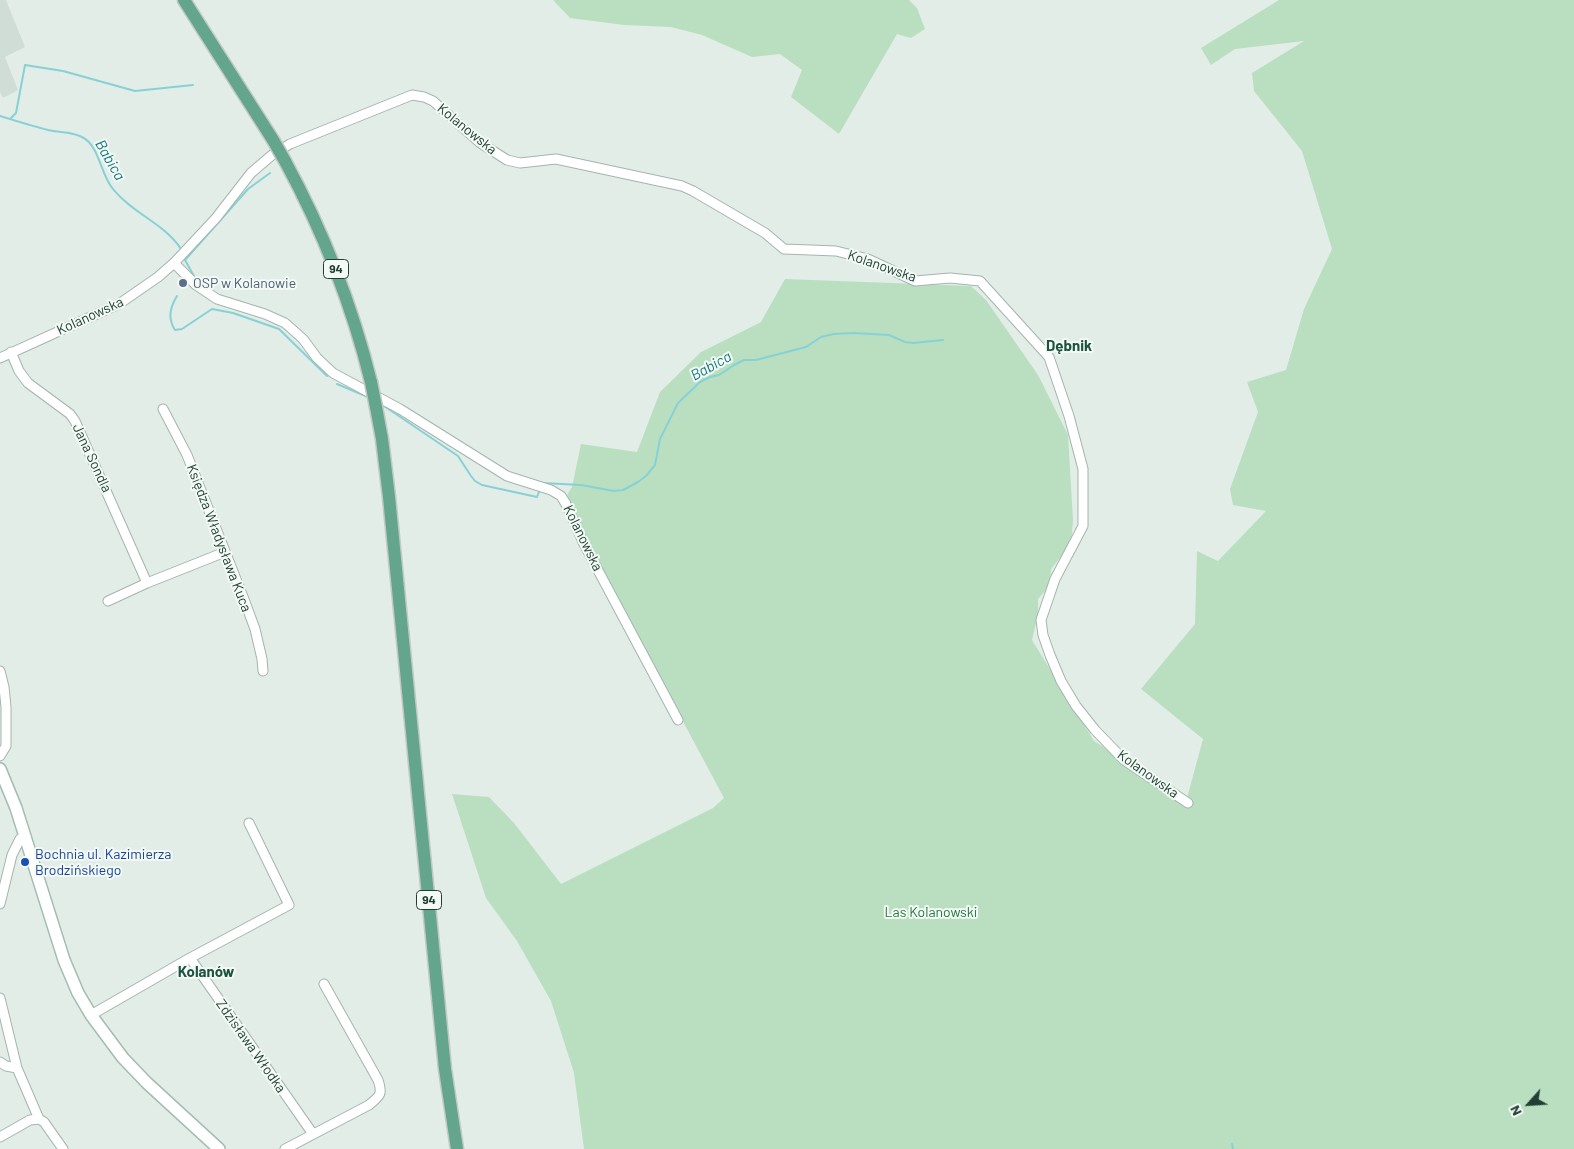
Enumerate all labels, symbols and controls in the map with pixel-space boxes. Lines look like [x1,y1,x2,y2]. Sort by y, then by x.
street label: Kolanowska [434,100,500,158]
water label: Babica [91,136,129,184]
street label: Kolanowska [845,246,919,286]
road number: 94 [324,260,348,278]
place label: OSP w Kolanowie [193,275,296,291]
marker: OSP w Kolanowie [177,277,189,289]
street label: Kolanowska [54,293,126,339]
district label: Dębnik [1046,337,1092,355]
water label: Babica [687,347,735,385]
street label: Jana Sondla [69,421,115,495]
street label: Księdza Władysława Kuca [183,462,255,614]
street label: Kolanowska [560,502,606,574]
street label: Kolanowska [1114,746,1182,802]
place label: Bochnia ul. Kazimierza Brodzińskiego [35,846,171,879]
marker: Bochnia ul. Kazimierza Brodzińskiego [19,856,31,868]
road number: 94 [416,890,442,910]
park label: Las Kolanowski [885,904,977,920]
district label: Kolanów [178,963,234,981]
street label: Zdzisława Włodka [213,996,289,1096]
north arrow [1504,1079,1554,1129]
text: N [1505,1103,1525,1119]

